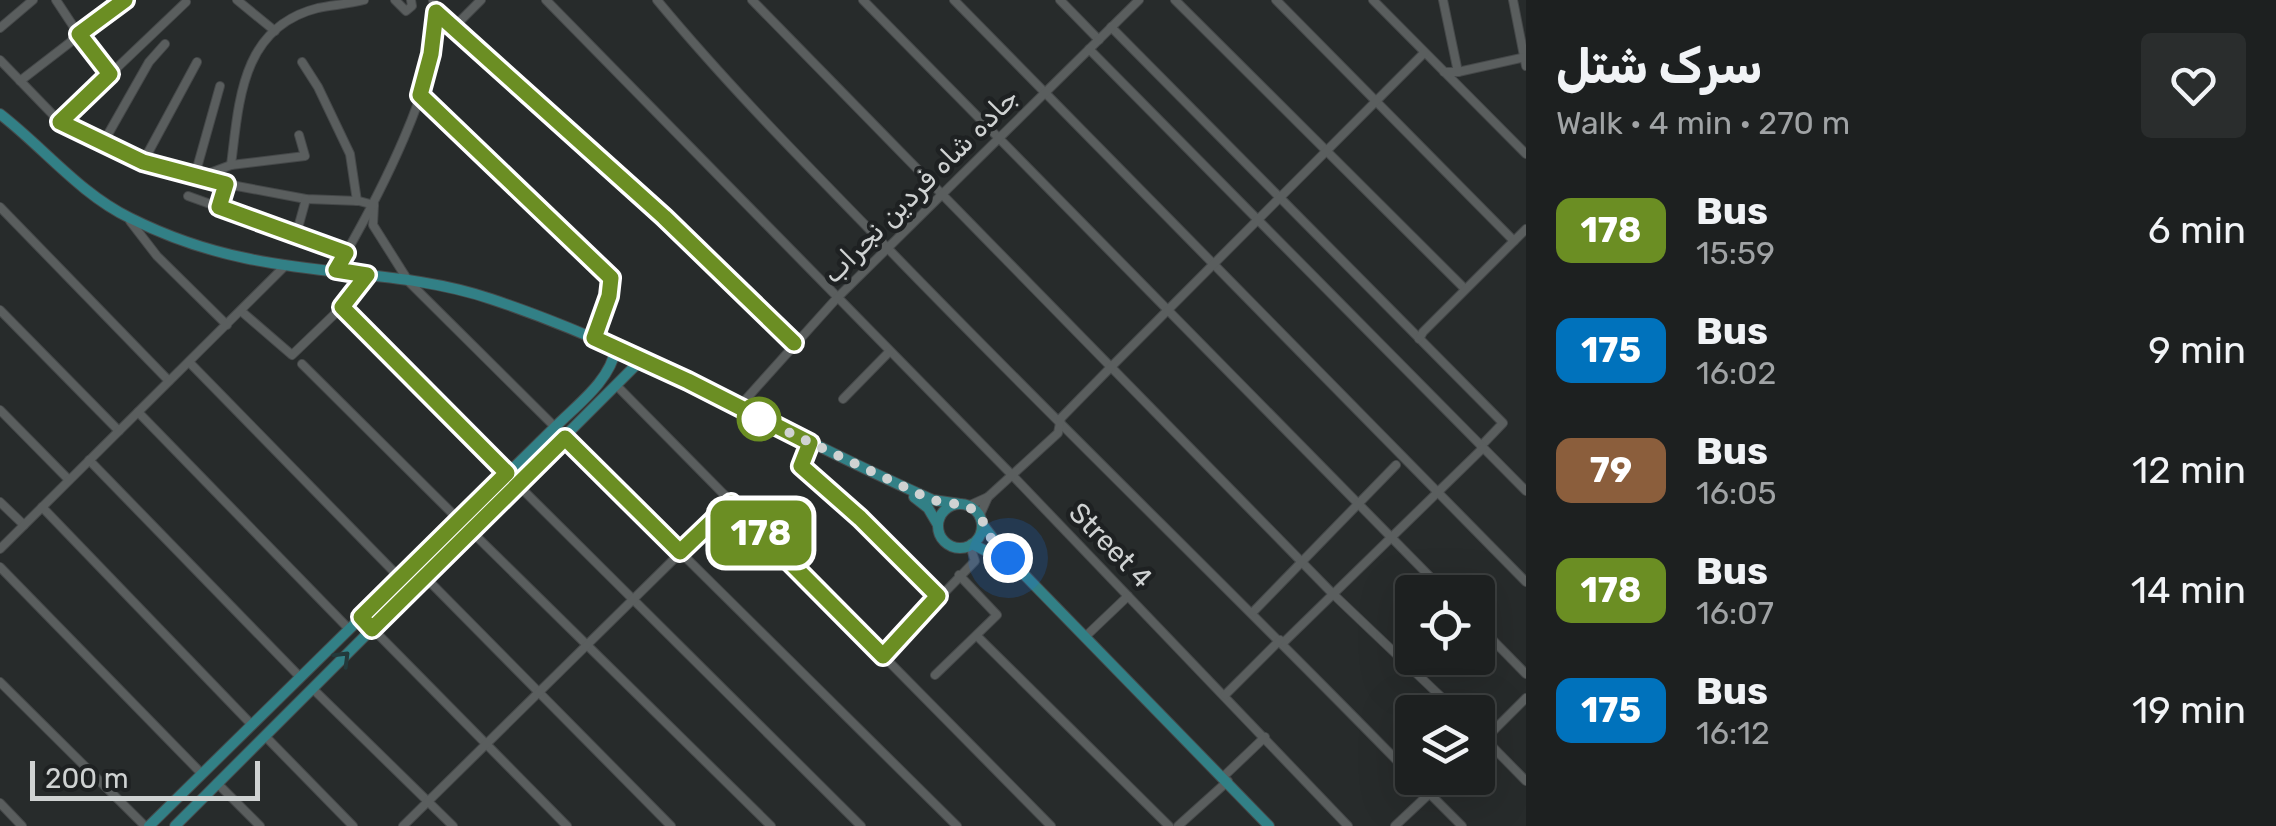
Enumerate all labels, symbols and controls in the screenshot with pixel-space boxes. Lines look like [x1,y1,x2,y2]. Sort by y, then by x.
button: heart [2141,33,2246,138]
text: سرک شتل [1556,38,1762,95]
street label: جاده شاه فردین نجراب [816,81,1025,290]
text: Walk · 4 min · 270 m [1556,104,1850,142]
text: Bus [1696,188,1768,234]
text: 6 min [2148,207,2246,253]
text: 178 [1580,209,1642,251]
text: 15:59 [1696,234,1775,272]
text: Bus [1696,308,1768,354]
text: 9 min [2148,327,2246,373]
text: 175 [1581,329,1641,371]
text: 16:02 [1696,354,1776,392]
unlabelled marker [738,398,780,440]
text: Bus [1696,428,1768,474]
text: 12 min [2132,447,2246,493]
text: 79 [1590,449,1632,491]
text: 16:05 [1696,474,1777,512]
street label: Street 4 [1062,496,1159,595]
line badge: 178 [704,500,818,566]
text: 178 [730,512,792,554]
your location [983,533,1033,583]
text: Bus [1696,548,1768,594]
text: 14 min [2131,567,2246,613]
text: 178 [1580,569,1642,611]
map controls [1395,575,1495,795]
button: locate [1395,575,1495,675]
text: 16:07 [1696,594,1774,632]
one-way arrow [331,652,349,670]
text: Bus [1696,668,1768,714]
text: 19 min [2132,687,2246,733]
text: 175 [1581,689,1641,731]
button: layers [1395,695,1495,795]
text: 16:12 [1696,714,1770,752]
scale bar [30,756,260,800]
text: 200 m [45,762,129,795]

